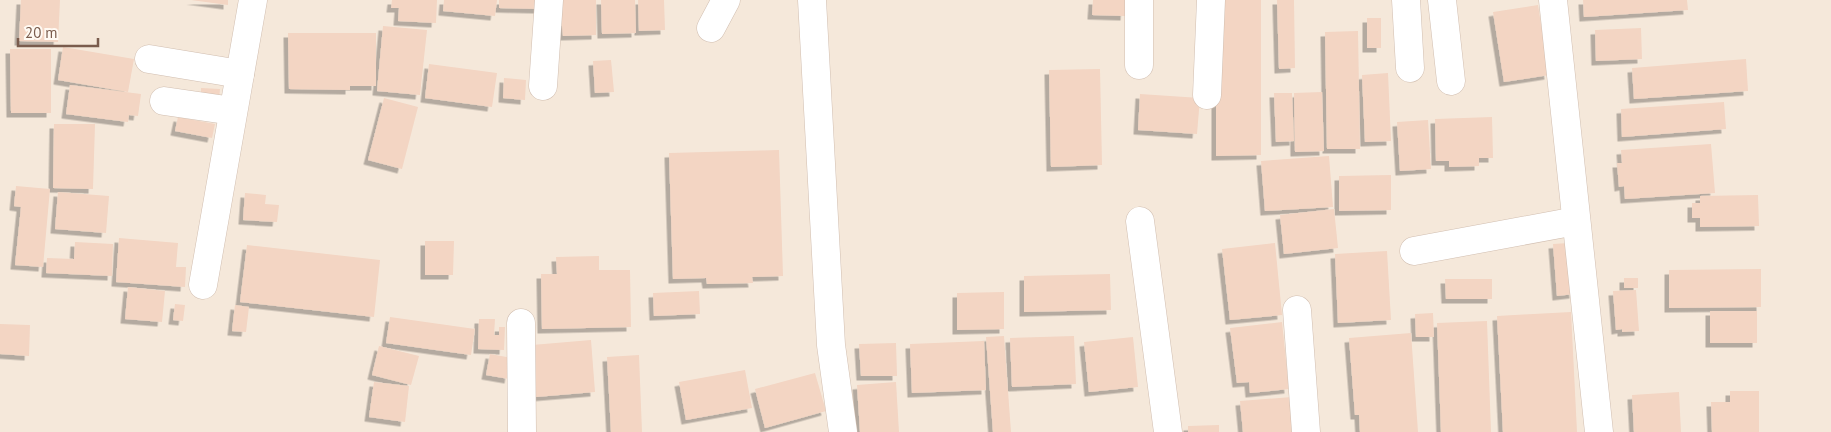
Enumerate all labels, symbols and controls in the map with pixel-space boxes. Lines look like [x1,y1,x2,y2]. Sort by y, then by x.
scale bar [18,15,98,47]
text: 20 m [25,23,58,42]

